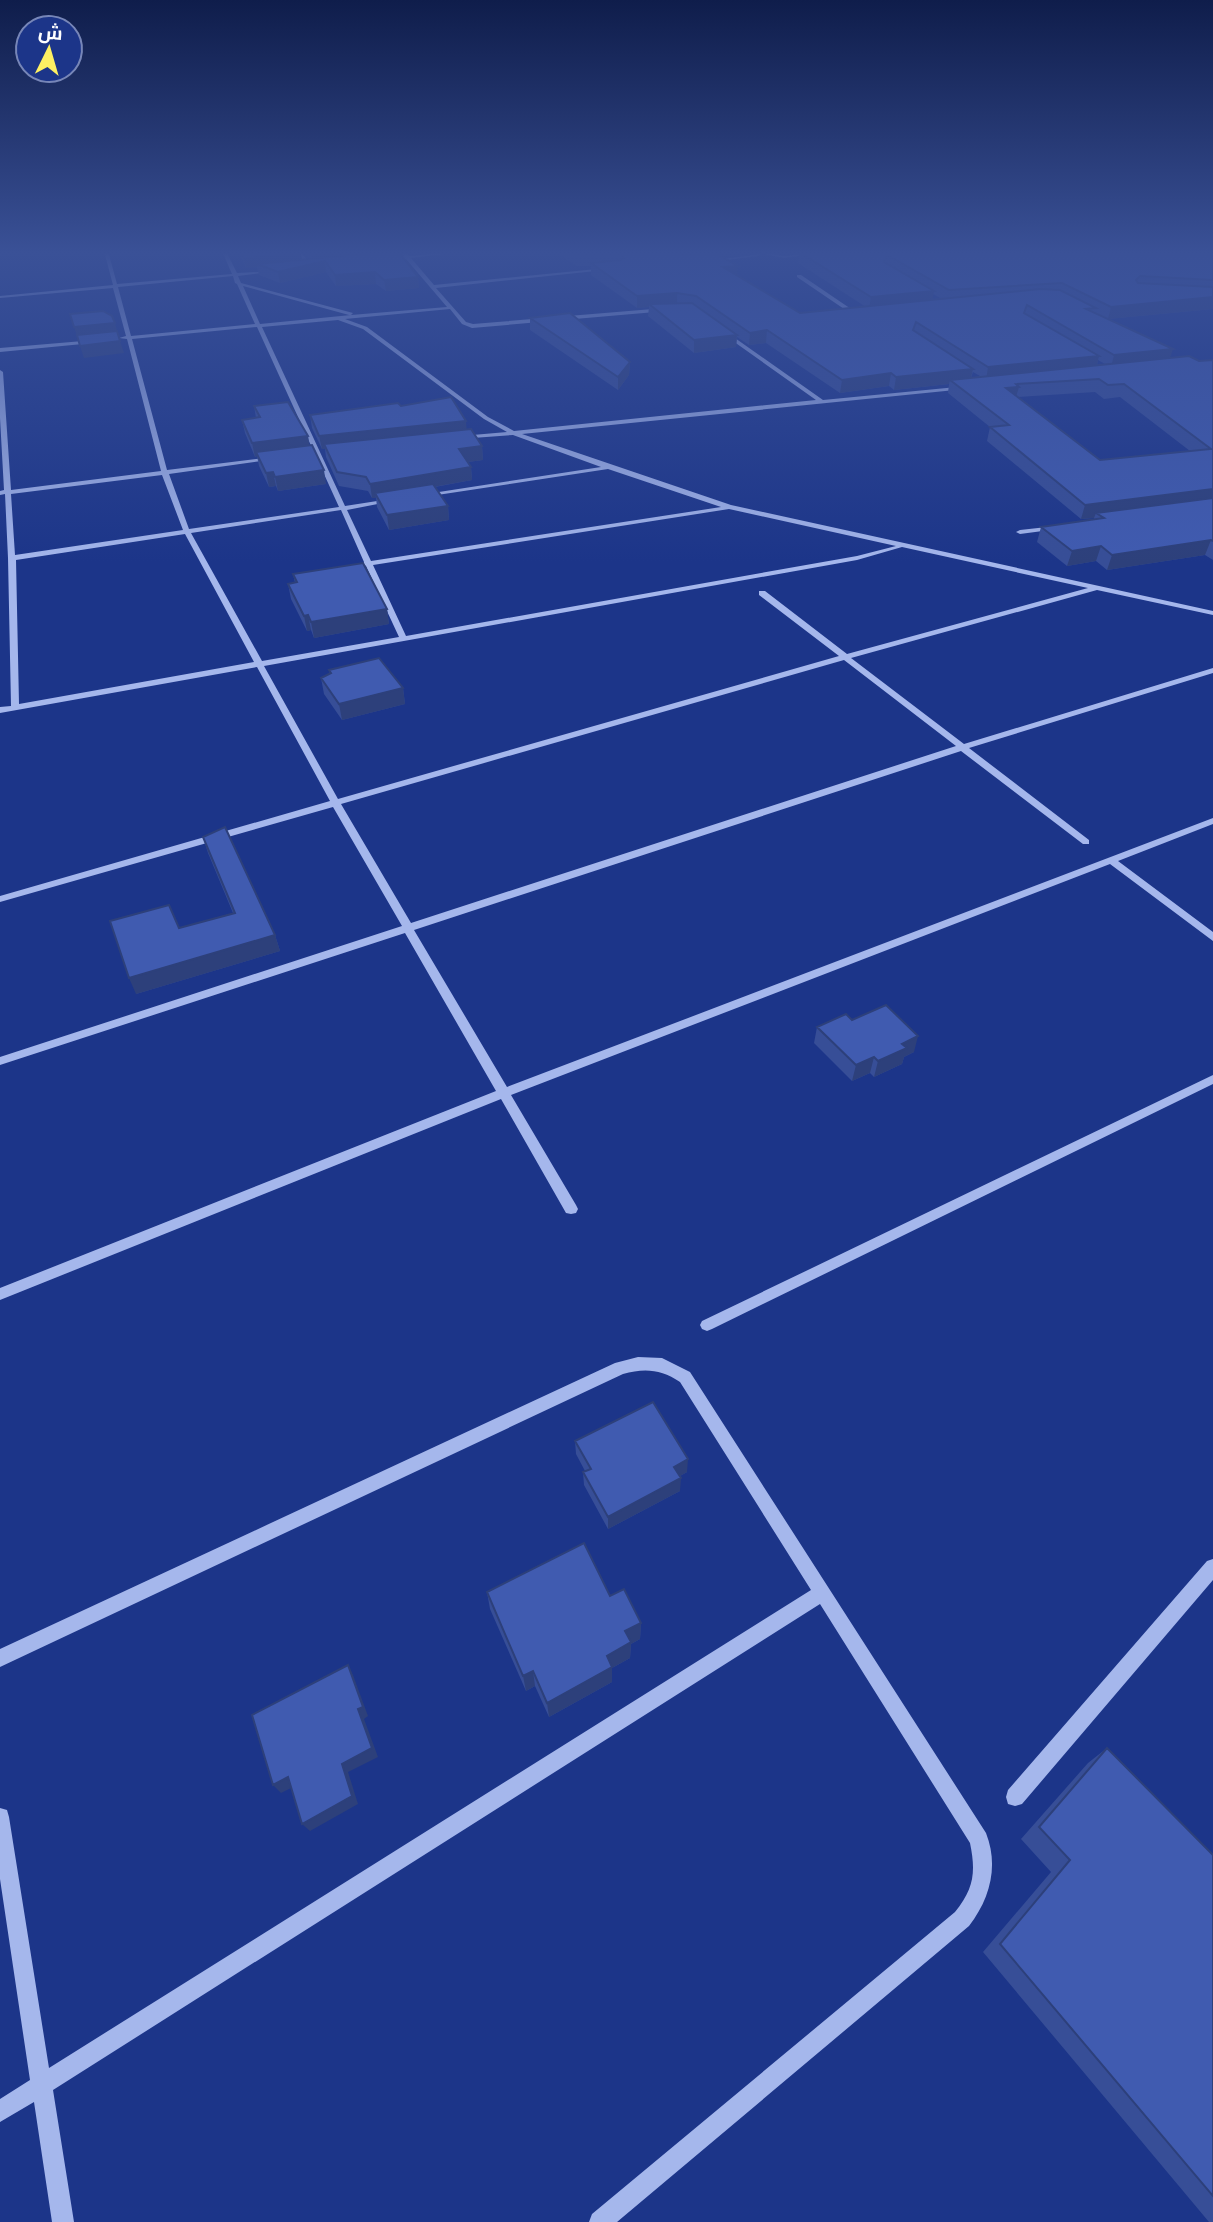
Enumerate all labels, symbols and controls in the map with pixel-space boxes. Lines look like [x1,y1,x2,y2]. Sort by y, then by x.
north arrow [14,14,84,84]
text: ش [37,20,64,45]

